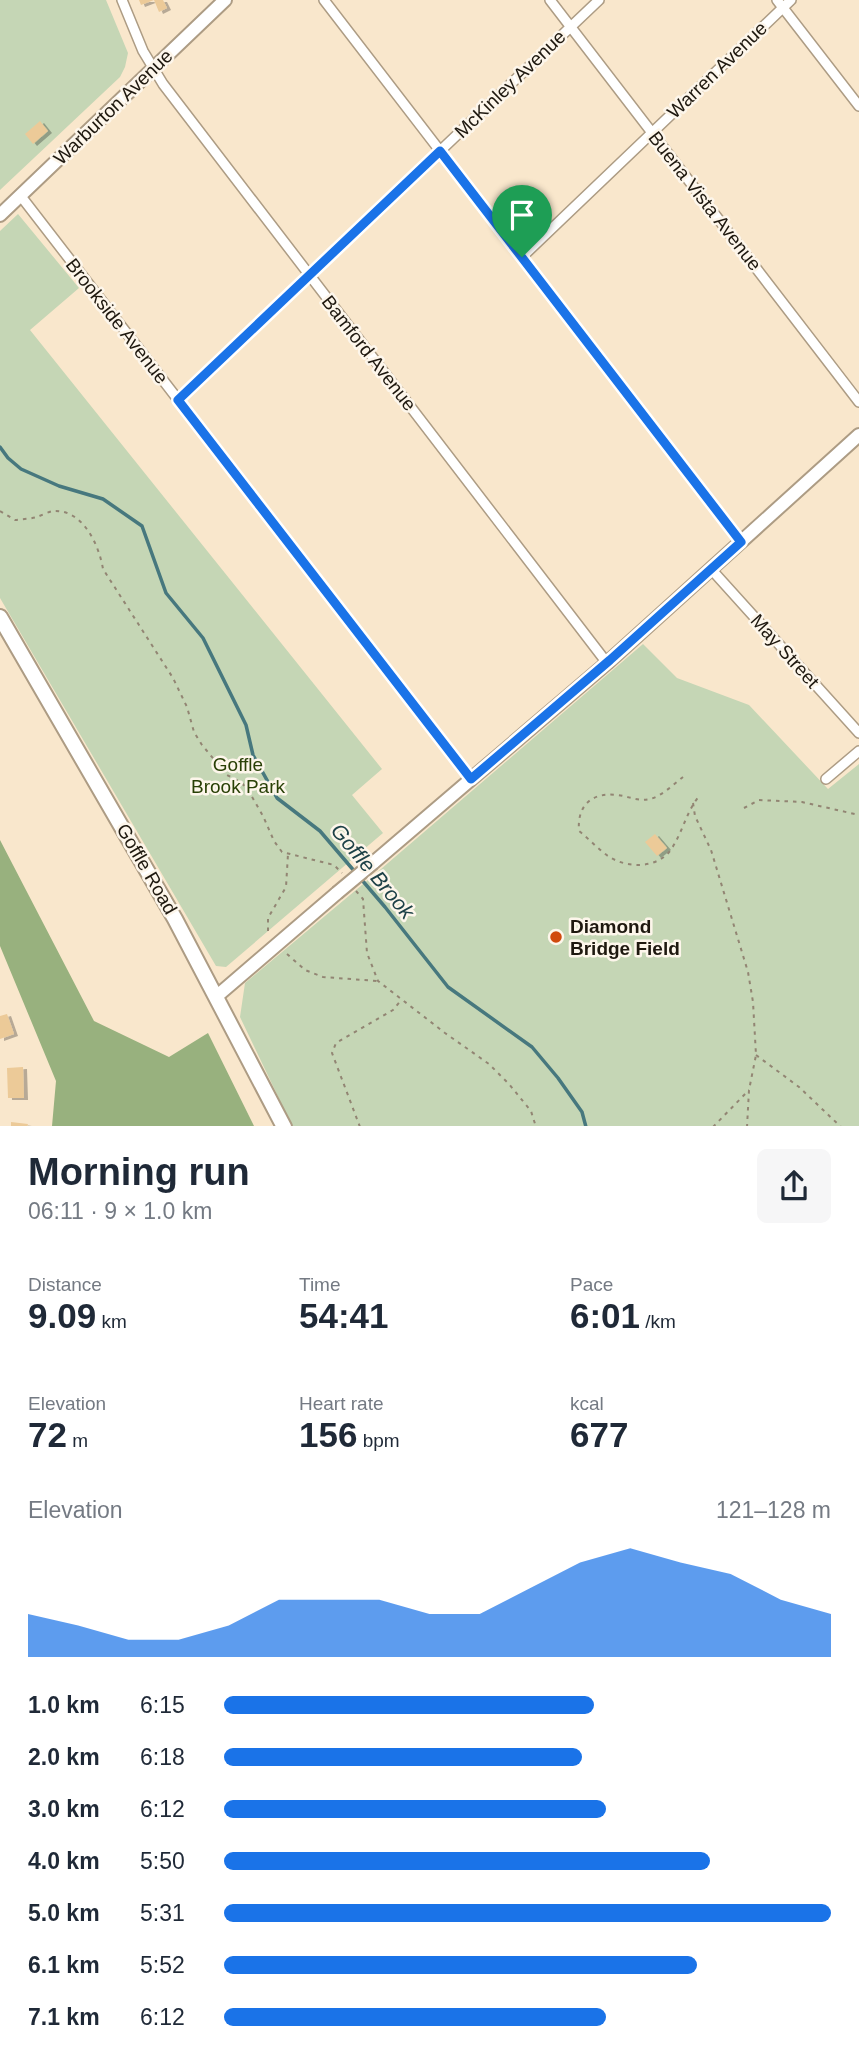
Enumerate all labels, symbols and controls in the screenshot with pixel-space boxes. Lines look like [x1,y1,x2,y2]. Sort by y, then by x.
street label: Warren Avenue [663,17,771,123]
street label: McKinley Avenue [450,26,570,142]
street label: Warburton Avenue [49,45,177,169]
street label: Buena Vista Avenue [644,127,766,275]
pin [492,185,552,257]
icon: arrive [503,196,541,234]
street label: Brookside Avenue [62,254,172,388]
street label: Bamford Avenue [318,291,420,415]
street label: May Street [746,610,824,693]
park label: Goffle Brook Park [191,754,285,797]
water label: Goffle Brook [327,819,420,924]
street label: Goffle Road [113,820,181,918]
place label: Diamond Bridge Field [570,916,680,959]
marker: Diamond Bridge Field [548,929,564,945]
button: share [757,1149,831,1223]
text: Morning run [28,1151,250,1193]
text: 06:11 · 9 × 1.0 km [28,1198,212,1224]
text: Distance [28,1274,102,1295]
text: Time [299,1274,341,1295]
text: Pace [570,1274,613,1295]
text: 9.09 [28,1296,96,1335]
text: 54:41 [299,1296,389,1335]
text: 6:01 [570,1296,640,1335]
text: km [96,1311,127,1332]
text: /km [640,1311,676,1332]
text: Elevation [28,1393,106,1414]
text: Heart rate [299,1393,383,1414]
text: kcal [570,1393,604,1414]
text: 72 [28,1415,67,1454]
text: 156 [299,1415,357,1454]
text: 677 [570,1415,628,1454]
text: m [67,1430,88,1451]
text: bpm [357,1430,400,1451]
text: Elevation [28,1497,123,1523]
text: 121–128 m [716,1497,831,1523]
text: 1.0 km [28,1692,100,1718]
text: 6:15 [140,1692,185,1718]
text: 2.0 km [28,1744,100,1770]
text: 6:18 [140,1744,185,1770]
text: 3.0 km [28,1796,100,1822]
text: 6:12 [140,1796,185,1822]
text: 4.0 km [28,1848,100,1874]
text: 5:50 [140,1848,185,1874]
text: 5.0 km [28,1900,100,1926]
text: 5:31 [140,1900,185,1926]
text: 6.1 km [28,1952,100,1978]
text: 5:52 [140,1952,185,1978]
text: 7.1 km [28,2004,100,2030]
text: 6:12 [140,2004,185,2030]

